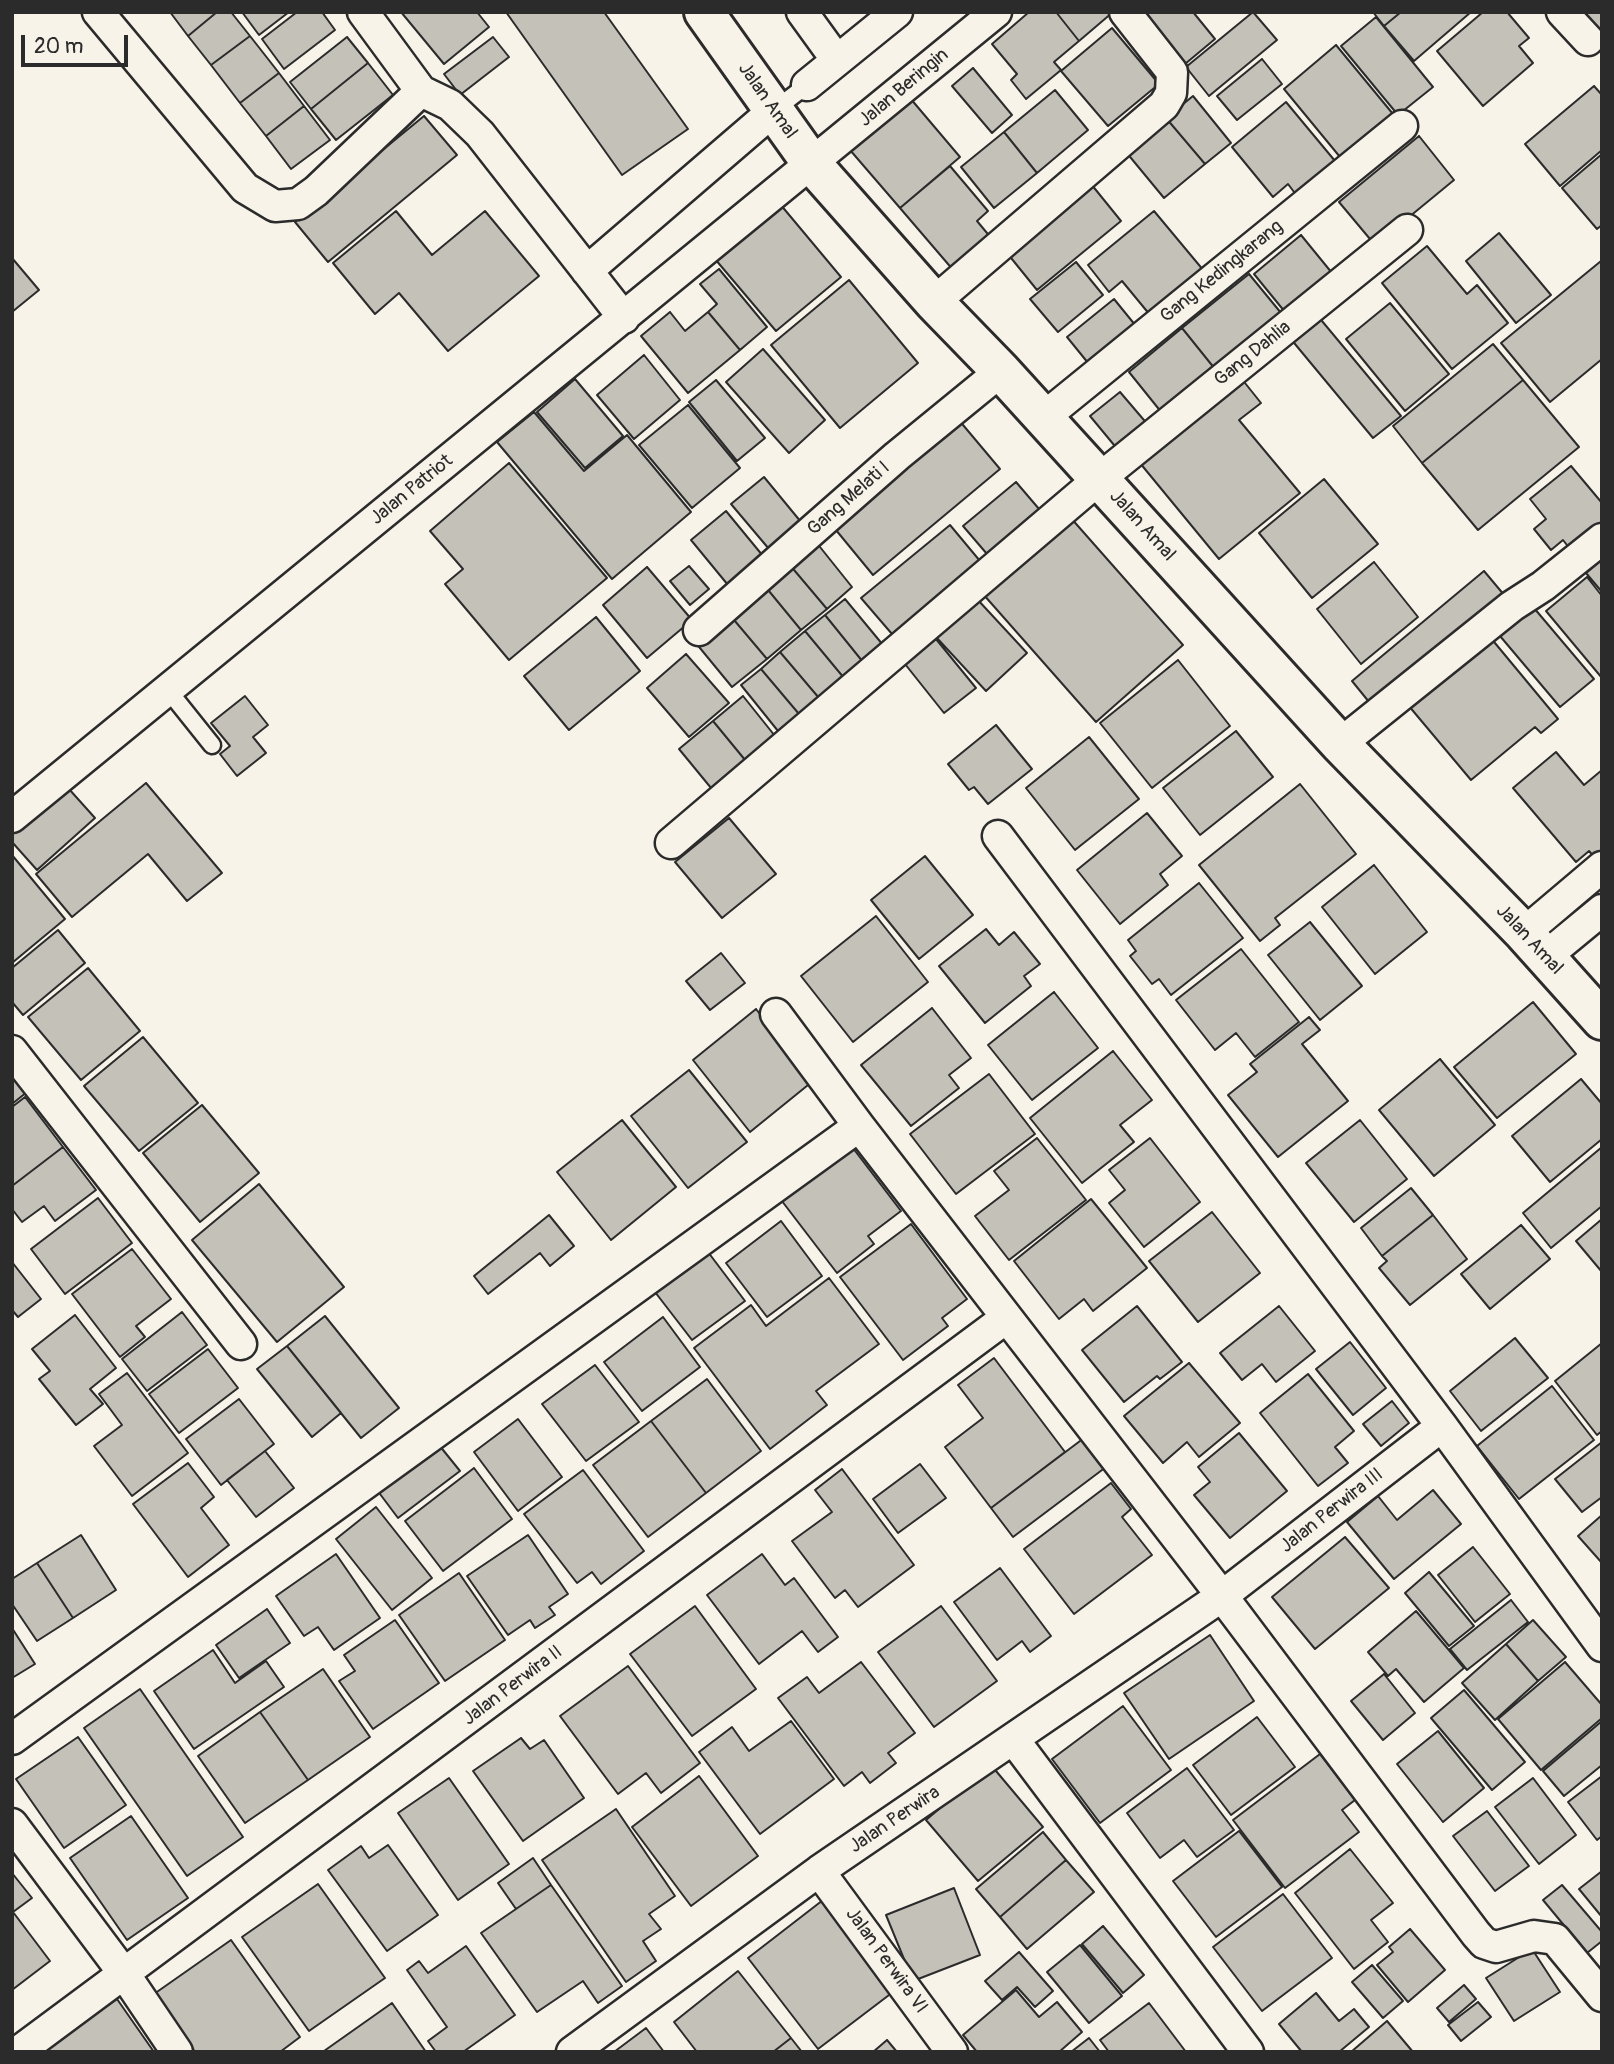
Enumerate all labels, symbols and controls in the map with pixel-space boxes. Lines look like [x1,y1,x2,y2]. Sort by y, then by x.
scale bar [24,21,131,65]
text: 20 m [34,33,83,60]
street label: Jalan Beringin [855,44,953,132]
street label: Jalan Amal [732,59,802,143]
street label: Gang Kedingkarang [1156,216,1288,328]
street label: Gang Dahlia [1210,316,1296,392]
street label: Jalan Patriot [366,450,458,530]
street label: Gang Melati I [803,457,895,541]
street label: Jalan Amal [1104,486,1180,566]
street label: Jalan Amal [1491,900,1567,980]
street label: Jalan Perwira III [1276,1464,1388,1558]
street label: Jalan Perwira II [459,1641,567,1731]
street label: Jalan Perwira [845,1781,945,1859]
street label: Jalan Perwira VI [840,1904,932,2018]

